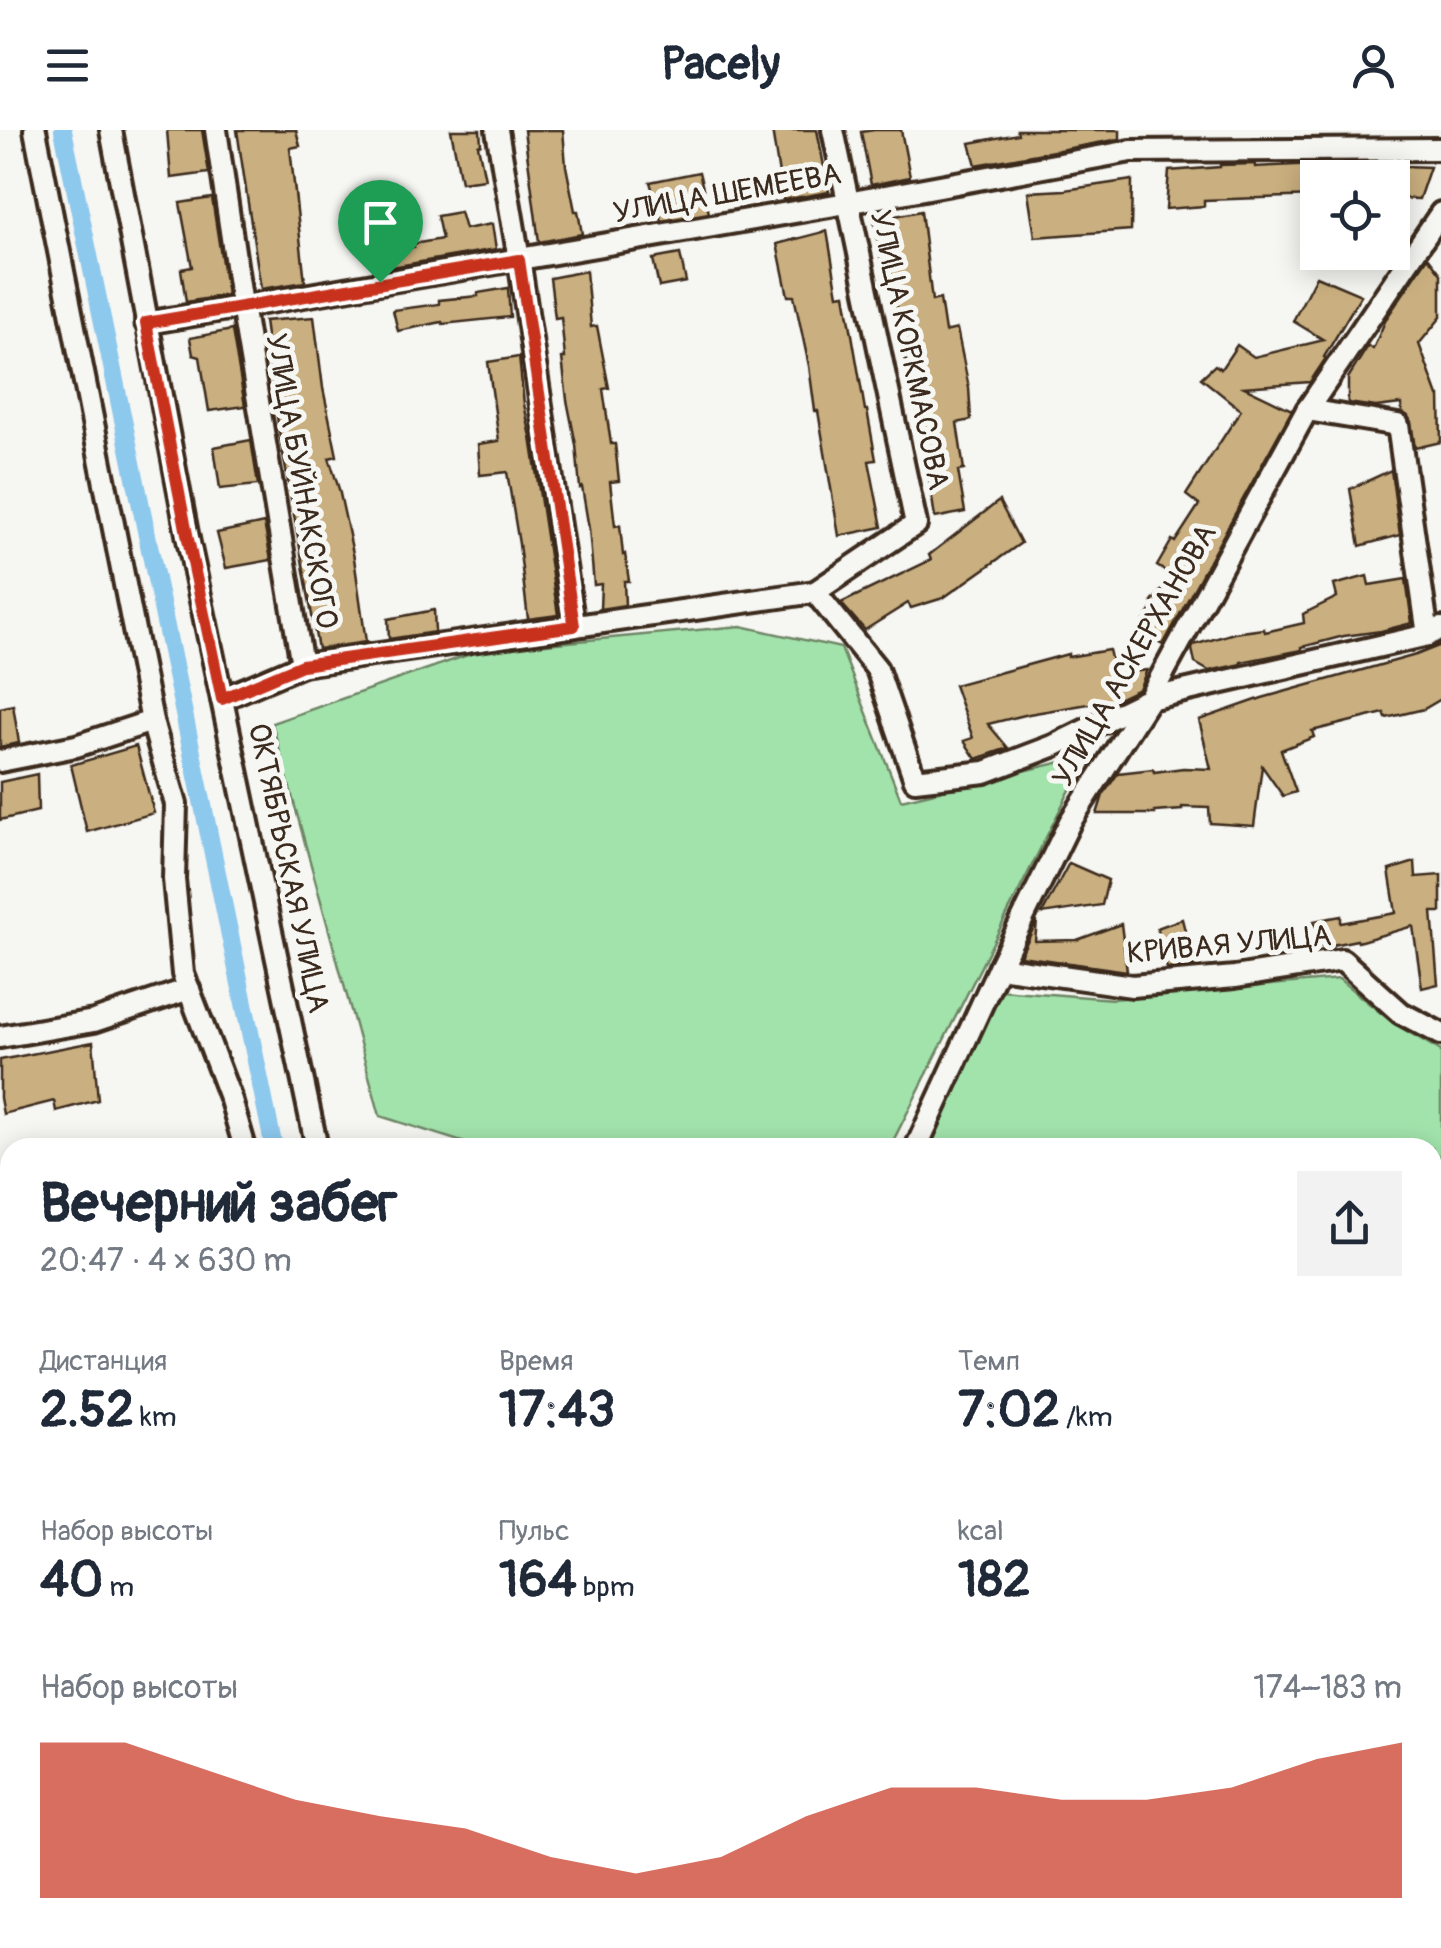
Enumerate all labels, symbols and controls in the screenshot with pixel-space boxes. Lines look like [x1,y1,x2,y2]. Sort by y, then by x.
text: Pacely [661,37,780,93]
icon: menu [40,38,95,93]
icon: person [1346,38,1401,93]
street label: УЛИЦА ШЕМЕЕВА [610,155,844,232]
map controls [1300,160,1410,270]
button: locate [1300,160,1410,270]
pin [338,180,423,283]
icon: arrive [353,195,408,250]
street label: УЛИЦА КОРКМАСОВА [862,207,957,493]
street label: УЛИЦА БУЙНАКСКОГО [257,331,346,632]
street label: УЛИЦА АСКЕРХАНОВА [1044,517,1225,793]
street label: ОКТЯБРЬСКАЯ УЛИЦА [240,720,337,1016]
street label: КРИВАЯ УЛИЦА [1125,917,1333,972]
text: Вечерний забег [40,1169,397,1238]
button: share [1297,1171,1402,1276]
text: 20:47 · 4 × 630 m [40,1241,292,1281]
text: Дистанция [40,1344,167,1379]
text: Время [499,1344,573,1379]
text: Темп [958,1344,1020,1379]
text: 2.52 [40,1379,134,1442]
text: 17:43 [499,1379,615,1442]
text: 7:02 [958,1379,1060,1442]
text: km [134,1400,177,1435]
text: /km [1060,1400,1113,1435]
text: Набор высоты [40,1514,213,1549]
text: Пульс [499,1514,570,1549]
text: kcal [958,1514,1004,1549]
text: 40 [40,1549,103,1612]
text: 164 [499,1549,577,1612]
text: 182 [958,1549,1031,1612]
text: m [103,1570,134,1605]
text: bpm [577,1570,635,1605]
text: Набор высоты [40,1668,238,1708]
text: 174–183 m [1253,1668,1402,1708]

